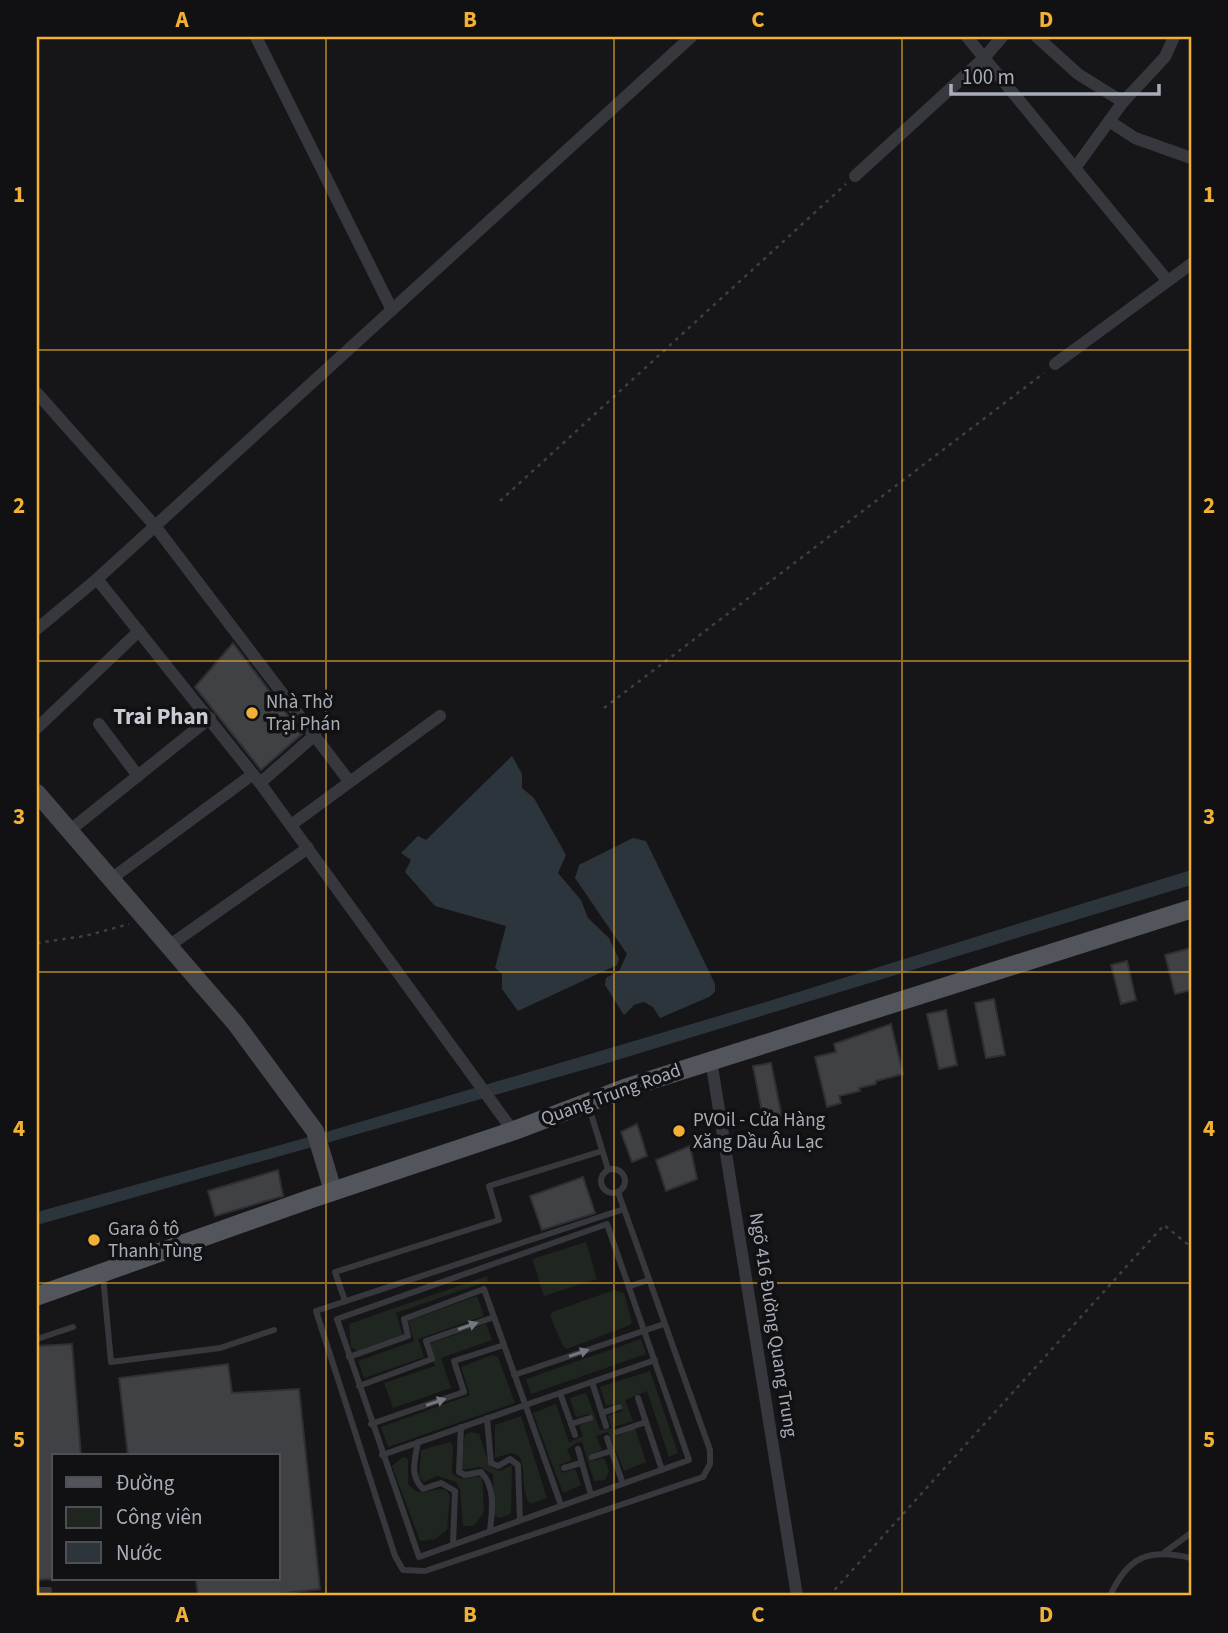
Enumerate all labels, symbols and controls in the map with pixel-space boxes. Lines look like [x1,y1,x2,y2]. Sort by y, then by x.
text: A [174,3,189,36]
text: B [463,3,477,36]
text: C [751,3,765,36]
text: D [1039,3,1053,36]
scale bar [951,52,1160,96]
text: 100 m [962,62,1015,92]
text: 1 [13,178,25,211]
text: 1 [1203,178,1215,211]
text: 2 [13,489,25,522]
text: 2 [1203,489,1215,522]
place label: Nhà Thờ Trại Phán [266,689,341,738]
district label: Trai Phan [113,700,209,733]
marker: Nhà Thờ Trại Phán [244,705,260,721]
text: 3 [13,800,25,833]
text: 3 [1203,800,1215,833]
street label: Quang Trung Road [537,1057,685,1133]
place label: PVOil - Cửa Hàng Xăng Dầu Âu Lạc [693,1107,826,1156]
text: 4 [13,1112,25,1145]
text: 4 [1203,1112,1215,1145]
marker: PVOil - Cửa Hàng Xăng Dầu Âu Lạc [671,1123,687,1139]
street label: Ngõ 416 Đường Quang Trung [742,1211,804,1440]
place label: Gara ô tô Thanh Tùng [108,1216,203,1265]
marker: Gara ô tô Thanh Tùng [86,1232,102,1248]
one-way arrow [458,1320,479,1331]
one-way arrow [568,1347,589,1358]
one-way arrow [425,1396,446,1407]
text: 5 [13,1423,25,1456]
text: 5 [1203,1423,1215,1456]
legend [52,1454,280,1580]
text: Đường [116,1468,175,1498]
text: Công viên [116,1502,203,1532]
text: Nước [116,1538,162,1568]
text: A [174,1598,189,1631]
text: B [463,1598,477,1631]
text: C [751,1598,765,1631]
text: D [1039,1598,1053,1631]

